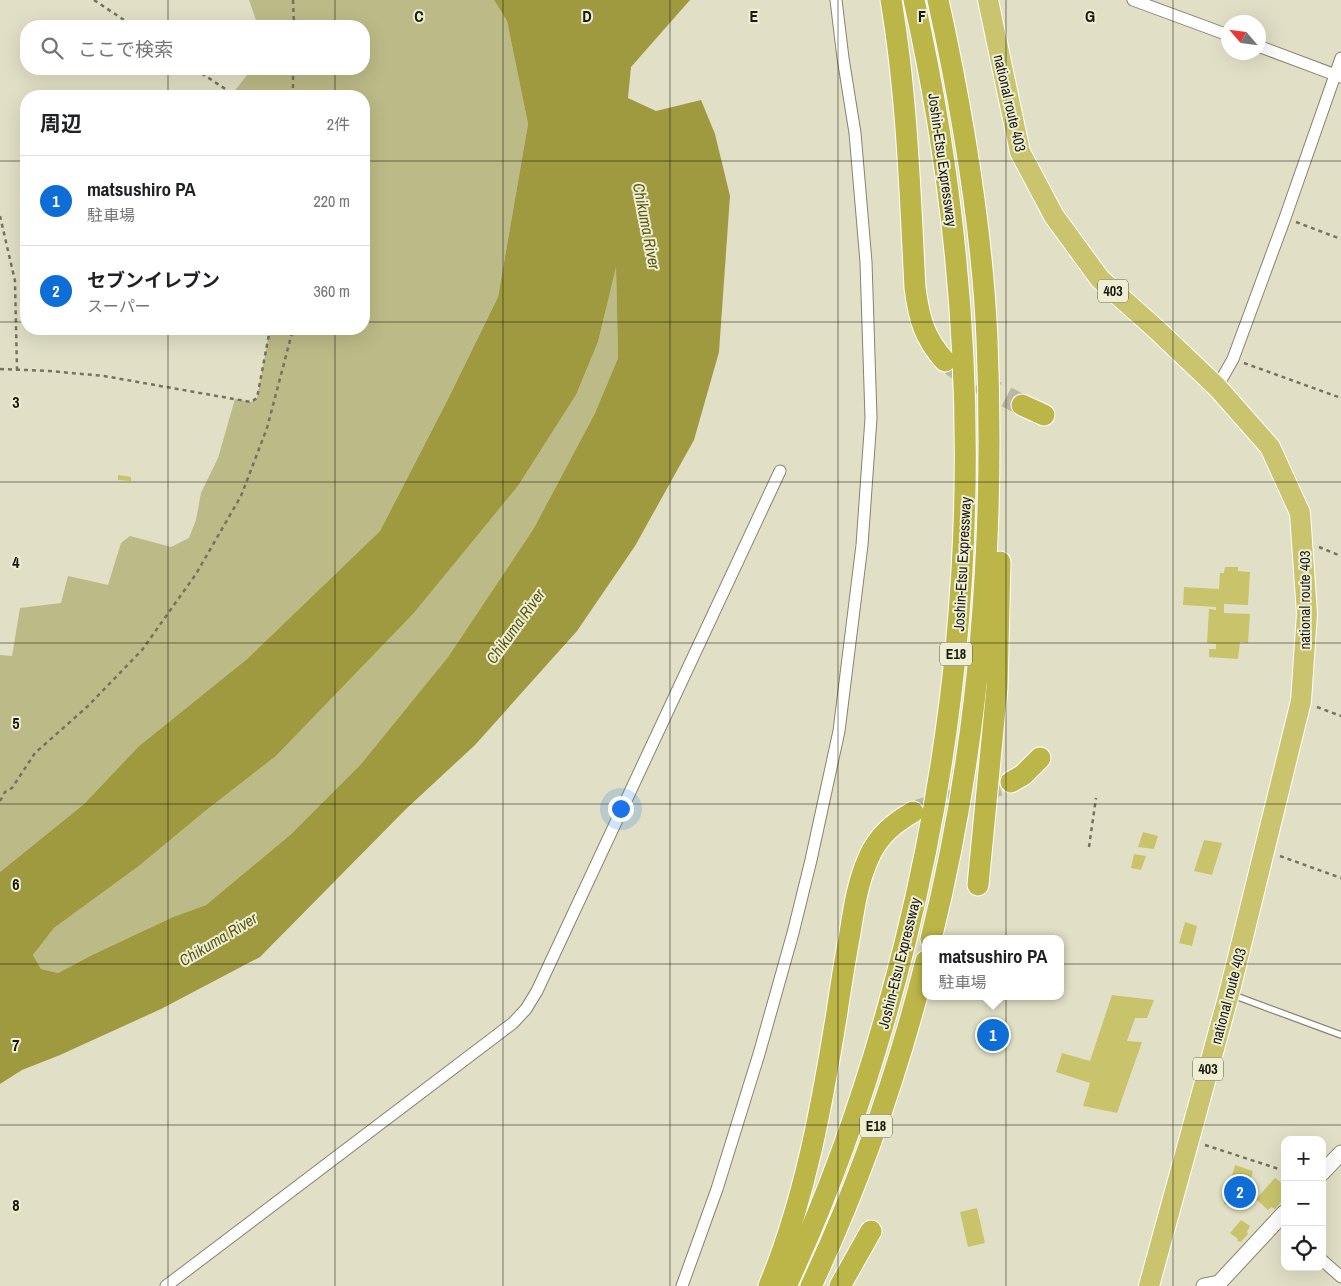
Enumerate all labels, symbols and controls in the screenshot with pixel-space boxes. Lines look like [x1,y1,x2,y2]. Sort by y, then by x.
text: C [414,5,424,27]
text: D [582,5,592,27]
text: E [750,5,759,27]
text: F [918,5,926,27]
text: G [1085,5,1095,27]
north arrow [1221,15,1266,60]
search box [20,20,370,75]
icon: search [38,34,66,62]
text: ここで検索 [78,36,173,62]
street label: national route 403 [989,52,1031,154]
street label: Joshin-Etsu Expressway [923,92,963,229]
text: 周辺 [40,109,82,138]
text: 2件 [327,113,350,135]
text: matsushiro PA [87,176,196,202]
water label: Chikuma River [628,181,666,272]
text: 1 [52,190,60,212]
text: 220 m [314,190,350,212]
text: 駐車場 [87,204,135,226]
text: セブンイレブン [87,267,220,293]
text: 2 [52,280,60,302]
text: 360 m [314,280,350,302]
road number: 403 [1098,280,1128,302]
text: スーパー [87,295,151,317]
text: 3 [12,391,20,413]
street label: Joshin-Etsu Expressway [948,495,976,632]
street label: national route 403 [1294,550,1315,650]
text: 4 [12,551,20,573]
water label: Chikuma River [480,584,550,668]
road number: E18 [940,642,972,666]
text: 5 [12,712,20,734]
your location [608,796,634,822]
text: 6 [12,873,20,895]
street label: Joshin-Etsu Expressway [873,894,926,1031]
water label: Chikuma River [175,907,262,971]
popup [922,935,1064,1000]
text: matsushiro PA [939,943,1047,969]
street label: national route 403 [1205,945,1251,1047]
text: 駐車場 [939,971,987,993]
pin: 1 [977,1016,1009,1054]
text: 7 [12,1034,20,1056]
road number: 403 [1193,1058,1223,1080]
road number: E18 [860,1114,892,1138]
map controls [1281,1136,1326,1271]
button: + [1281,1136,1326,1181]
pin: 2 [1224,1173,1256,1211]
button: − [1281,1181,1326,1226]
text: 8 [12,1194,20,1216]
button: locate [1281,1226,1326,1271]

